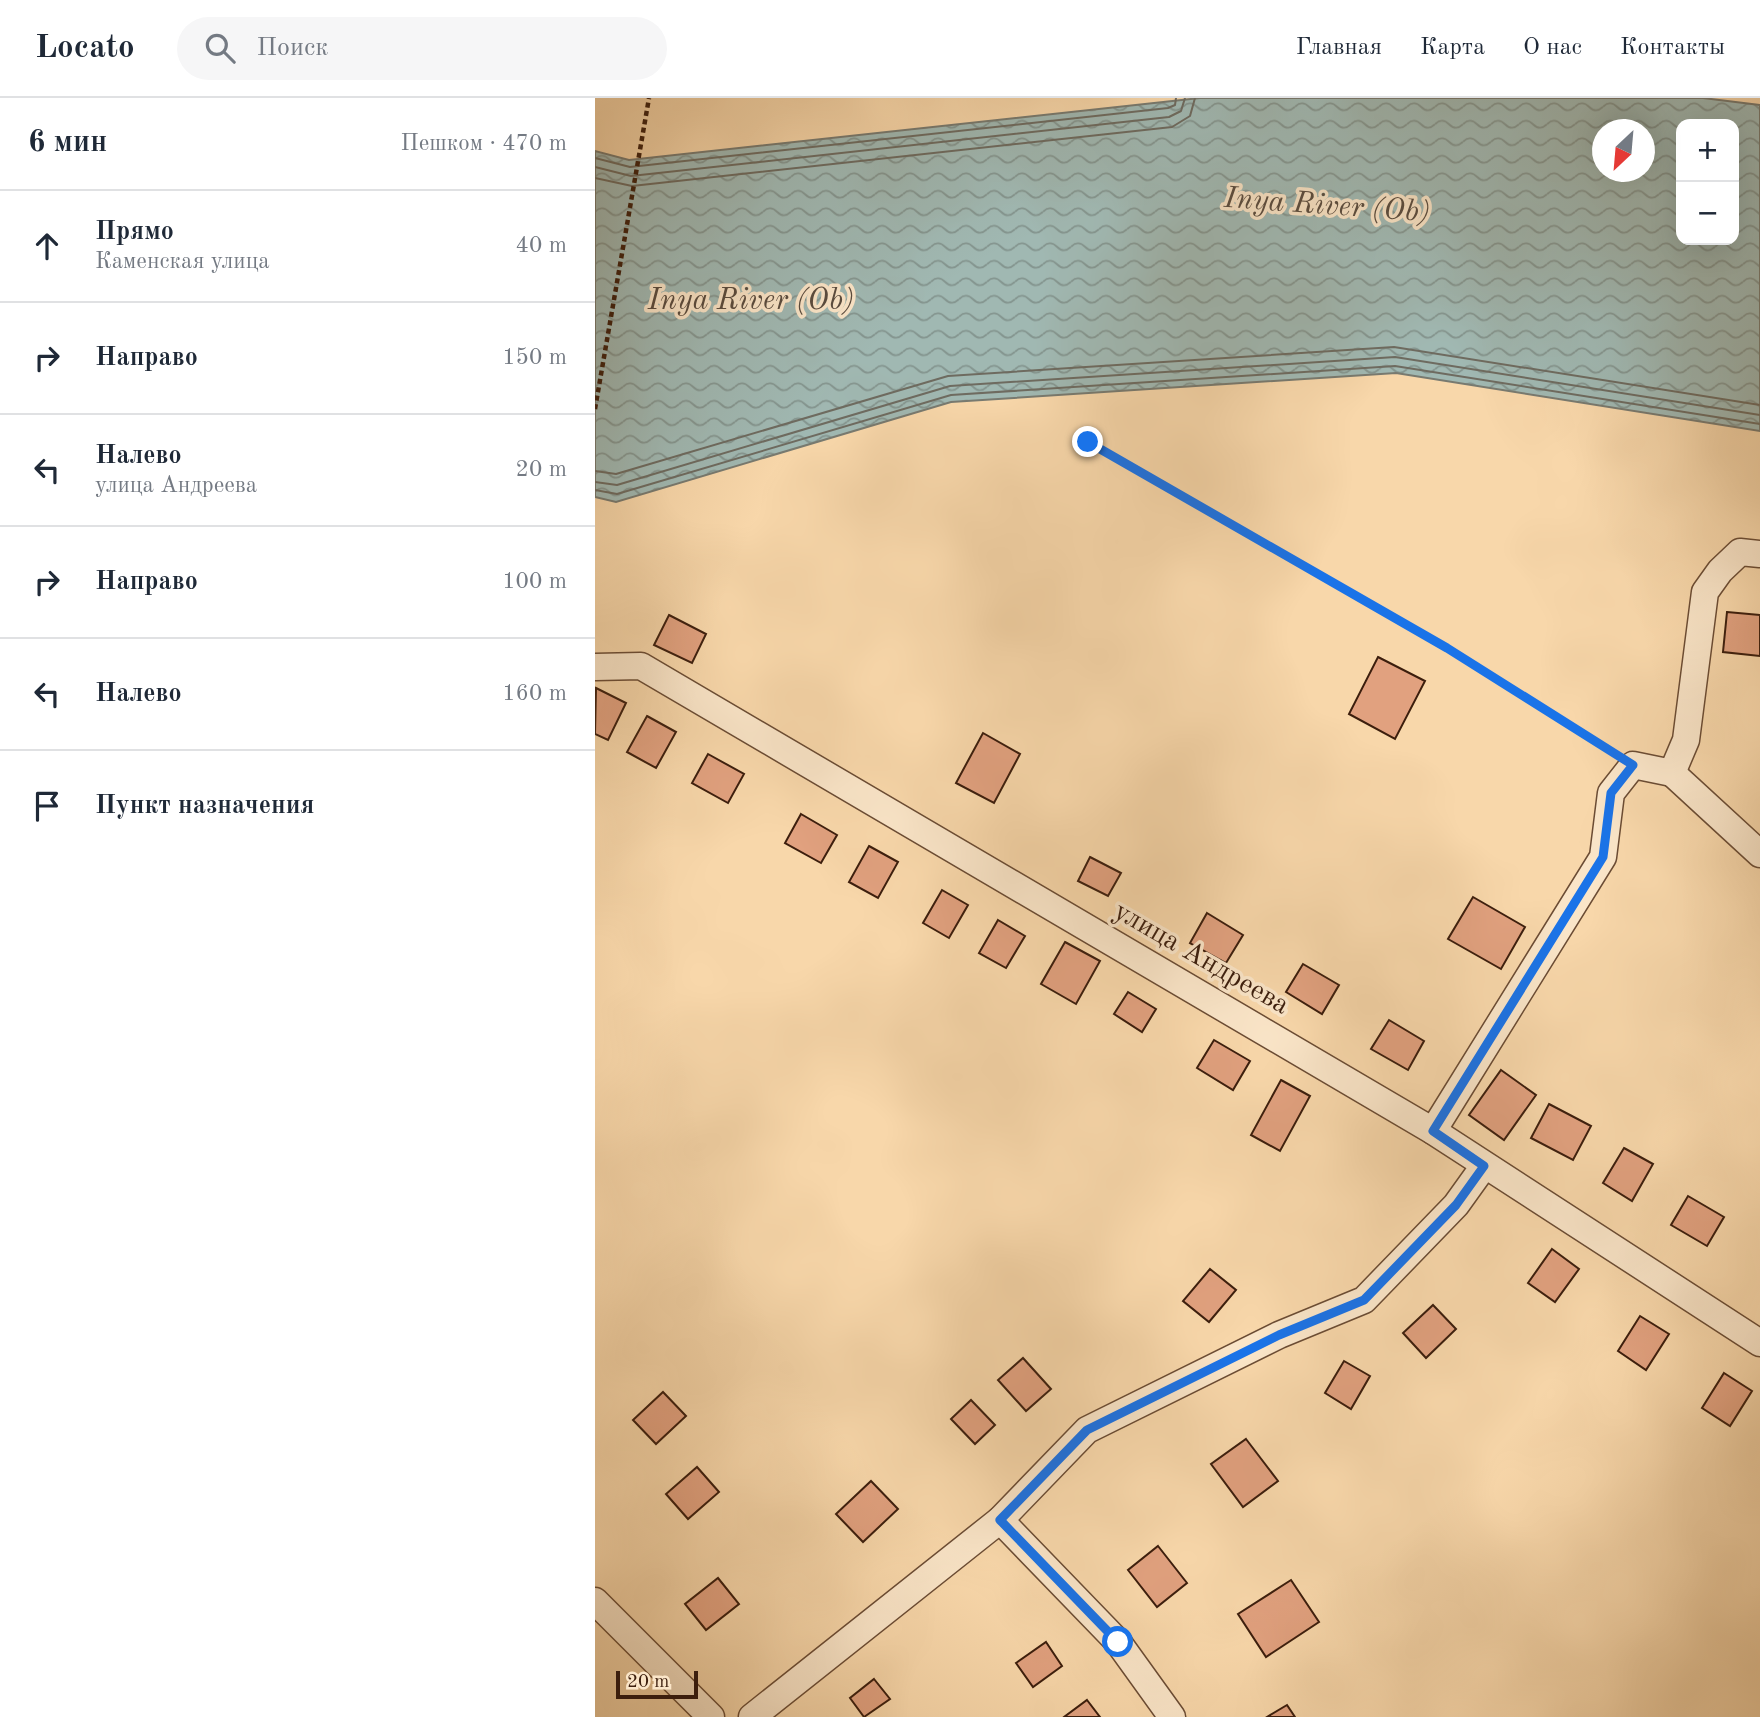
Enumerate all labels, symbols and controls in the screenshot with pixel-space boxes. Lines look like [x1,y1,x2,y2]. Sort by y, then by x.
search box [177,17,667,80]
icon: search [201,29,239,67]
text: Locato [35,32,135,65]
text: Поиск [257,35,328,61]
text: Главная [1296,36,1382,60]
text: Карта [1420,36,1485,60]
text: О нас [1523,36,1582,60]
text: Контакты [1620,36,1725,60]
north arrow [1592,119,1655,182]
map controls [1676,119,1739,245]
button: + [1676,119,1739,182]
text: 6 мин [28,128,107,158]
text: Пешком · 470 m [401,132,567,155]
button: − [1676,182,1739,245]
water label: Inya River (Ob) [1222,184,1431,228]
text: Прямо [95,219,174,245]
icon: ahead [28,227,66,265]
text: 40 m [516,234,567,257]
text: Каменская улица [95,250,270,273]
water label: Inya River (Ob) [647,286,854,316]
icon: right [28,339,66,377]
text: Направо [95,345,198,371]
text: 150 m [502,346,567,369]
route end [1072,426,1103,457]
text: Налево [95,443,182,469]
icon: left [28,451,66,489]
text: 20 m [516,458,567,481]
text: улица Андреева [95,474,257,497]
icon: right [28,563,66,601]
text: Направо [95,569,198,595]
text: 100 m [502,570,567,593]
icon: left [28,675,66,713]
text: Налево [95,681,182,707]
text: 160 m [502,682,567,705]
icon: arrive [28,787,66,825]
text: Пункт назначения [95,793,314,819]
street label: улица Андреева [1108,898,1294,1021]
route start [1102,1626,1133,1657]
scale bar [616,1668,698,1700]
text: 20 m [627,1673,669,1692]

